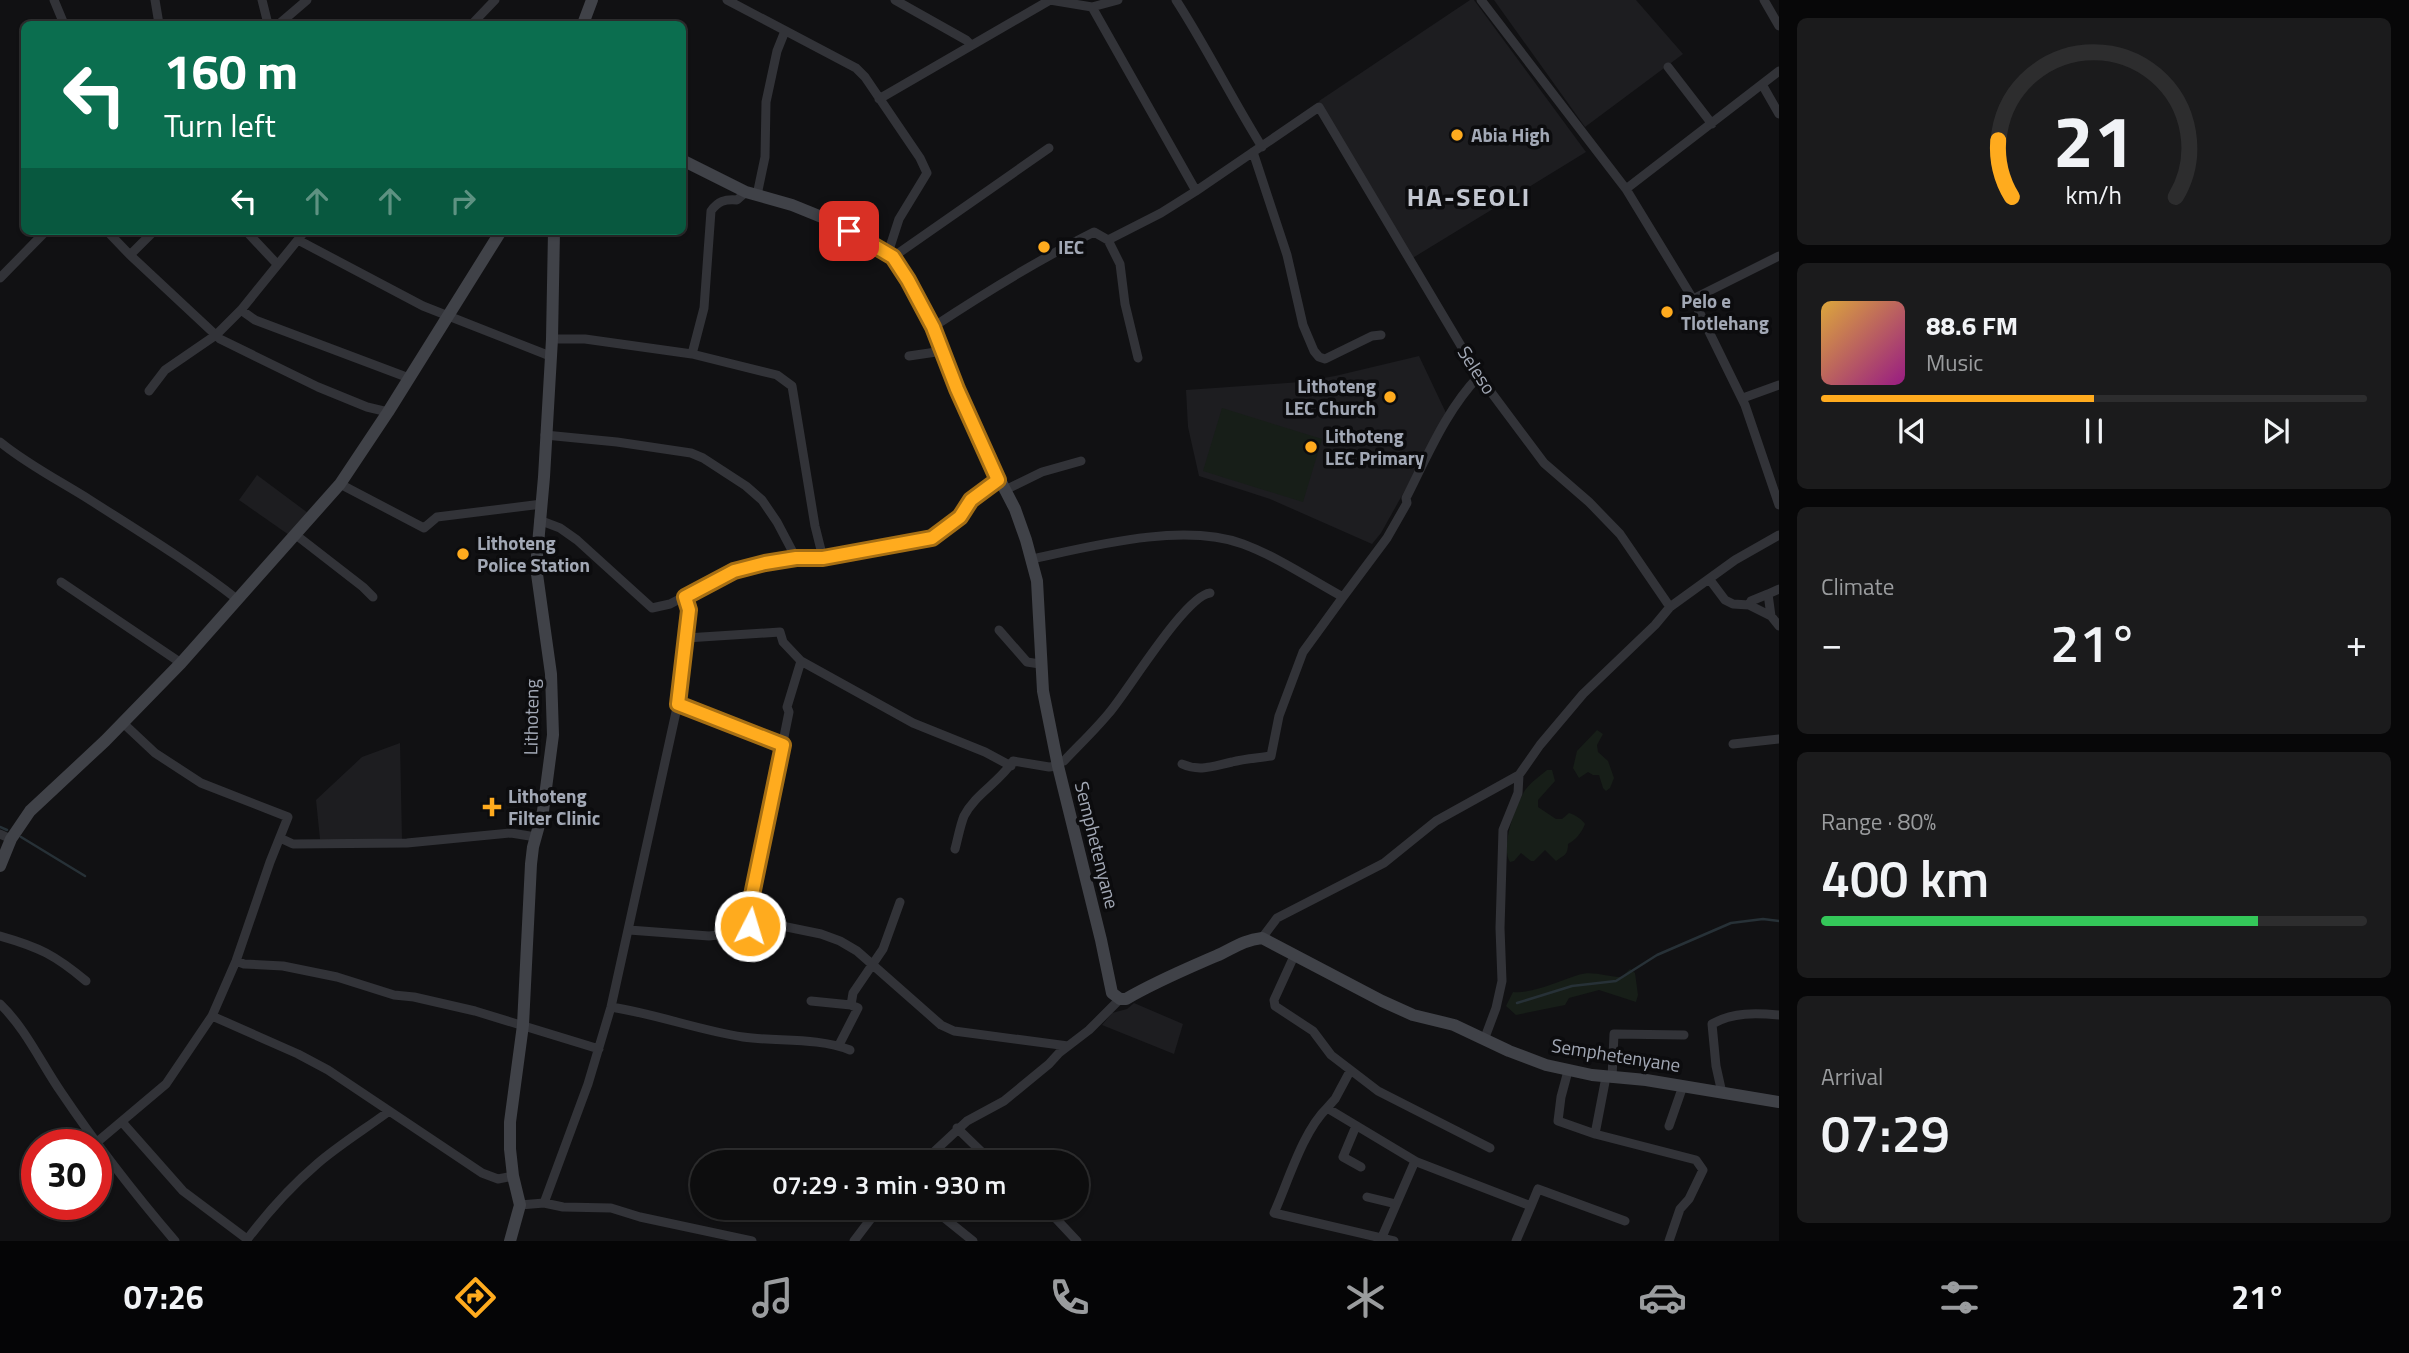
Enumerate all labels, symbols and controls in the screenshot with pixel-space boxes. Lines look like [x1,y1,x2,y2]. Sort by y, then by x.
text: 160 m [164,33,298,108]
icon: left [49,49,140,140]
text: 21 [2053,86,2135,196]
text: Turn left [164,101,276,149]
place label: Abia High [1471,120,1550,149]
marker: Abia High [1449,127,1465,143]
text: km/h [2066,176,2122,214]
district label: HA-SEOLI [1407,177,1531,216]
icon: left [225,182,263,220]
icon: ahead [298,182,336,220]
icon: ahead [371,182,409,220]
icon: right [444,182,482,220]
pin [819,201,879,261]
icon: arrive [830,212,868,250]
place label: IEC [1058,232,1084,261]
marker: IEC [1036,239,1052,255]
place label: Pelo e Tlotlehang [1681,286,1769,337]
marker: Pelo e Tlotlehang [1659,304,1675,320]
text: 88.6 FM [1926,306,2018,345]
street label: Seleso [1451,340,1504,400]
text: Music [1926,345,1983,380]
place label: Lithoteng LEC Church [1285,371,1376,422]
marker: Lithoteng LEC Church [1382,389,1398,405]
icon: previous [1893,412,1931,450]
icon: pause [2075,412,2113,450]
icon: next [2257,412,2295,450]
place label: Lithoteng LEC Primary [1325,421,1425,472]
marker: Lithoteng LEC Primary [1303,439,1319,455]
place label: Lithoteng Police Station [477,528,590,579]
marker: Lithoteng Police Station [455,546,471,562]
text: Climate [1821,569,1894,604]
text: 21° [2050,603,2138,682]
text: − [1821,614,1842,672]
text: + [2346,614,2367,672]
street label: Lithoteng [515,678,546,755]
street label: Semphetenyane [1068,778,1127,912]
place label: Lithoteng Filter Clinic [508,781,600,832]
marker: Lithoteng Filter Clinic [482,797,502,817]
text: Range · 80% [1821,804,1936,839]
text: 400 km [1821,838,1989,917]
position arrow [713,889,787,963]
street label: Semphetenyane [1550,1030,1683,1079]
text: Arrival [1821,1059,1883,1094]
text: 07:29 [1821,1093,1950,1172]
speed limit sign: 30 [21,1129,112,1220]
text: 07:29 · 3 min · 930 m [773,1165,1006,1204]
text: 07:26 [124,1273,204,1321]
icon: directions [451,1273,500,1322]
icon: music [748,1273,797,1322]
icon: phone [1045,1273,1094,1322]
icon: climate [1341,1273,1390,1322]
icon: car [1638,1273,1687,1322]
icon: filters [1935,1273,1984,1322]
text: 21° [2231,1273,2285,1321]

